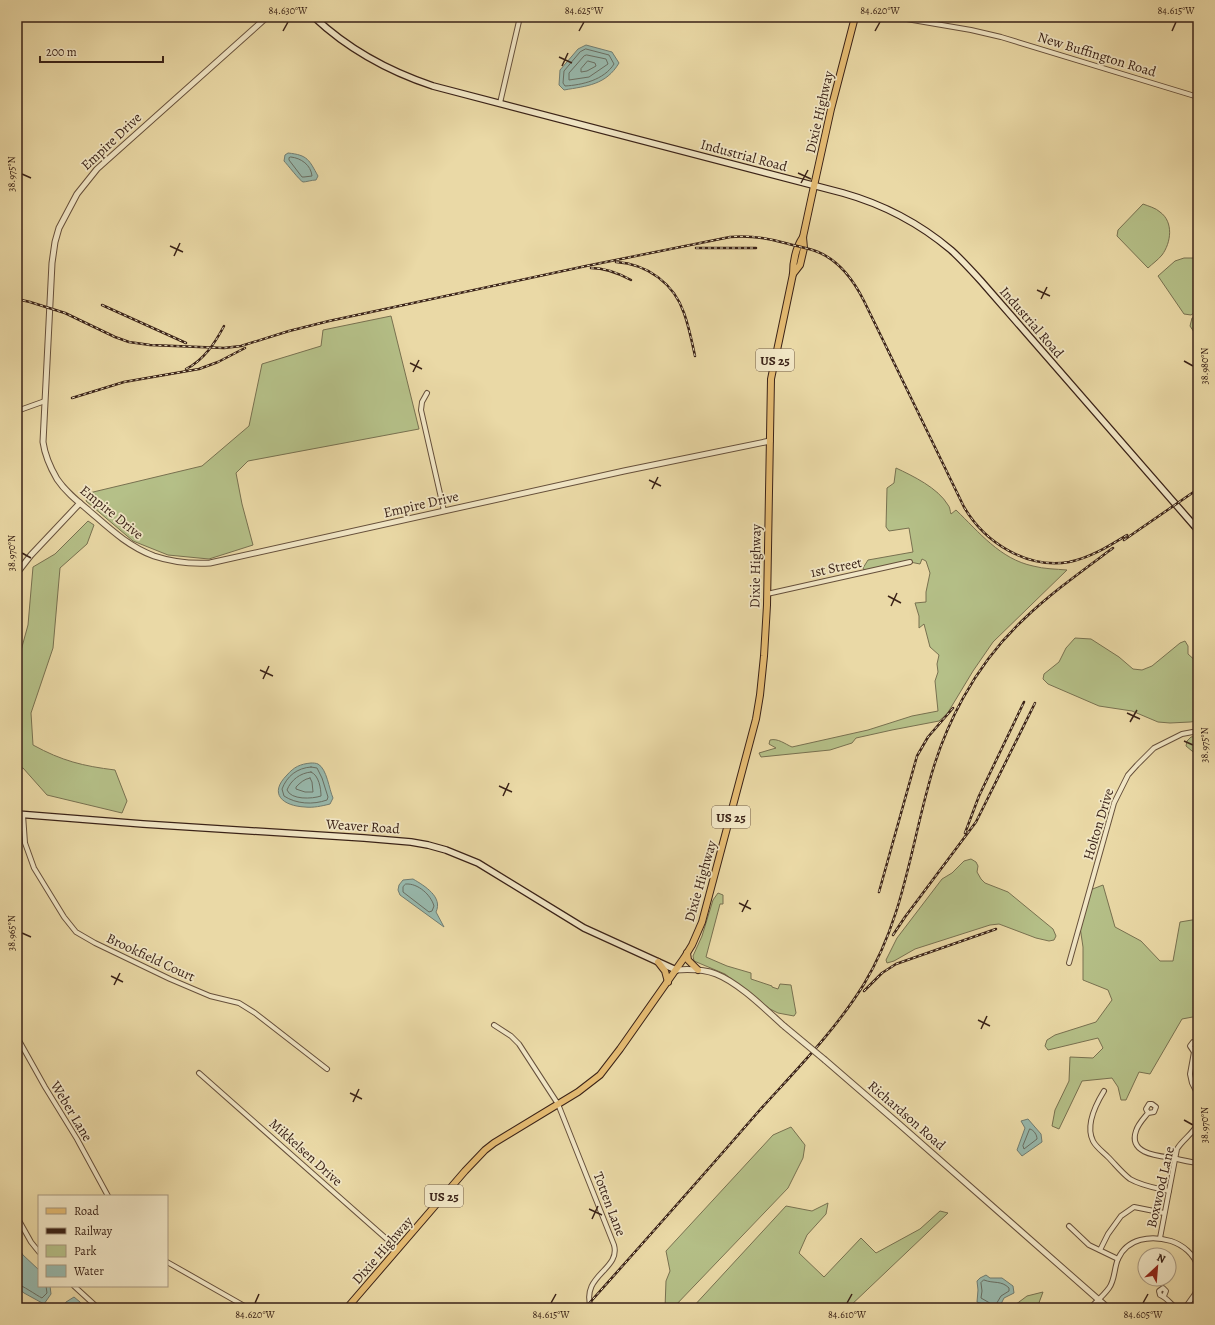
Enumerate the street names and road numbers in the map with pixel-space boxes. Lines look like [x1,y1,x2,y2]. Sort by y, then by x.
street label: New Buffington Road [1035,27,1159,82]
street label: Dixie Highway [801,68,838,155]
street label: Empire Drive [77,108,146,174]
street label: Industrial Road [698,135,790,176]
street label: Industrial Road [995,282,1068,363]
road number: US 25 [756,349,794,371]
street label: Empire Drive [76,481,147,544]
street label: Empire Drive [382,487,461,522]
street label: Dixie Highway [745,523,766,608]
street label: 1st Street [809,553,864,582]
street label: Holton Drive [1079,786,1118,862]
road number: US 25 [712,806,750,828]
street label: Weaver Road [324,814,401,839]
street label: Dixie Highway [680,837,721,924]
street label: Brookfield Court [103,929,198,986]
street label: Richardson Road [864,1076,950,1155]
street label: Weber Lane [46,1077,97,1145]
street label: Mikkelsen Drive [265,1114,346,1190]
street label: Boxwood Lane [1142,1145,1179,1230]
street label: Totten Lane [589,1169,630,1239]
road number: US 25 [425,1185,463,1207]
street label: Dixie Highway [348,1212,418,1288]

